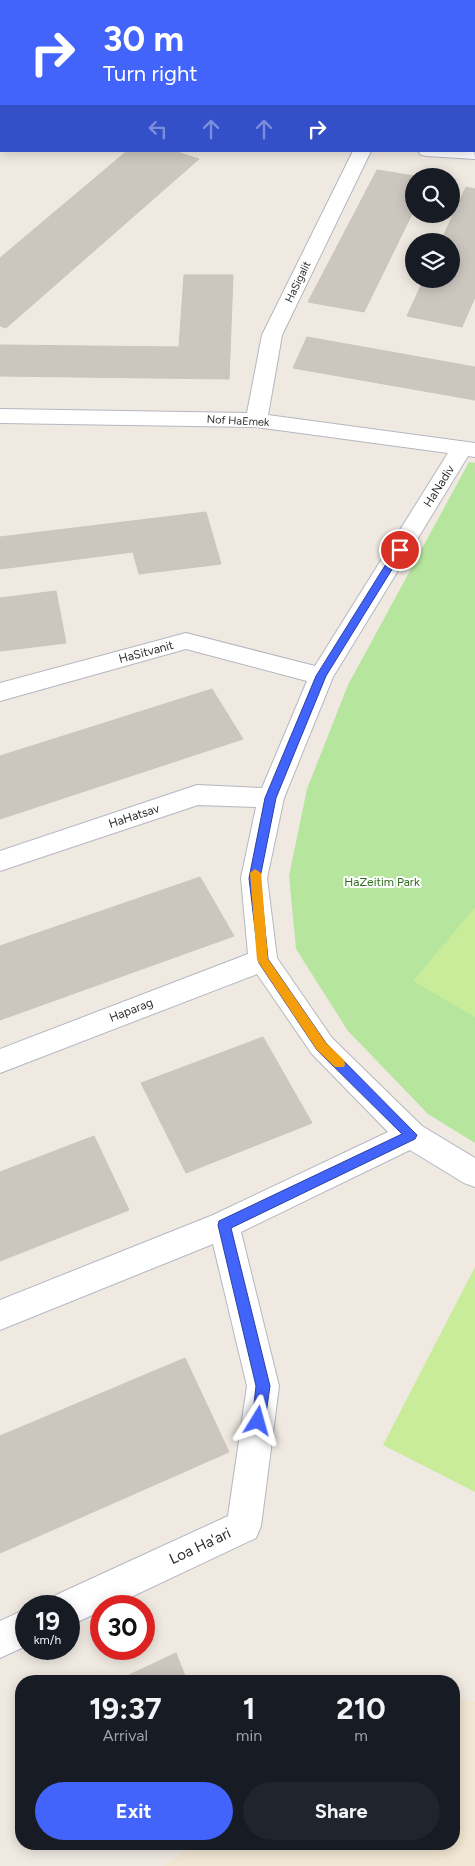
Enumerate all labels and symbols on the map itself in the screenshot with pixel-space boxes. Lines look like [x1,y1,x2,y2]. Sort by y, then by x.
street label: HaSigalit [282,259,314,305]
street label: Nof HaEmek [206,413,270,429]
street label: HaNadiv [421,462,458,509]
pin [379,529,421,571]
street label: HaSitvanit [117,638,175,666]
street label: HaHatsav [107,801,162,831]
park label: HaZeitim Park [344,875,420,889]
street label: Haparag [107,995,155,1025]
position arrow [231,1394,283,1446]
street label: Loa Ha'ari [166,1524,234,1568]
speed limit sign: 30 [90,1595,155,1660]

